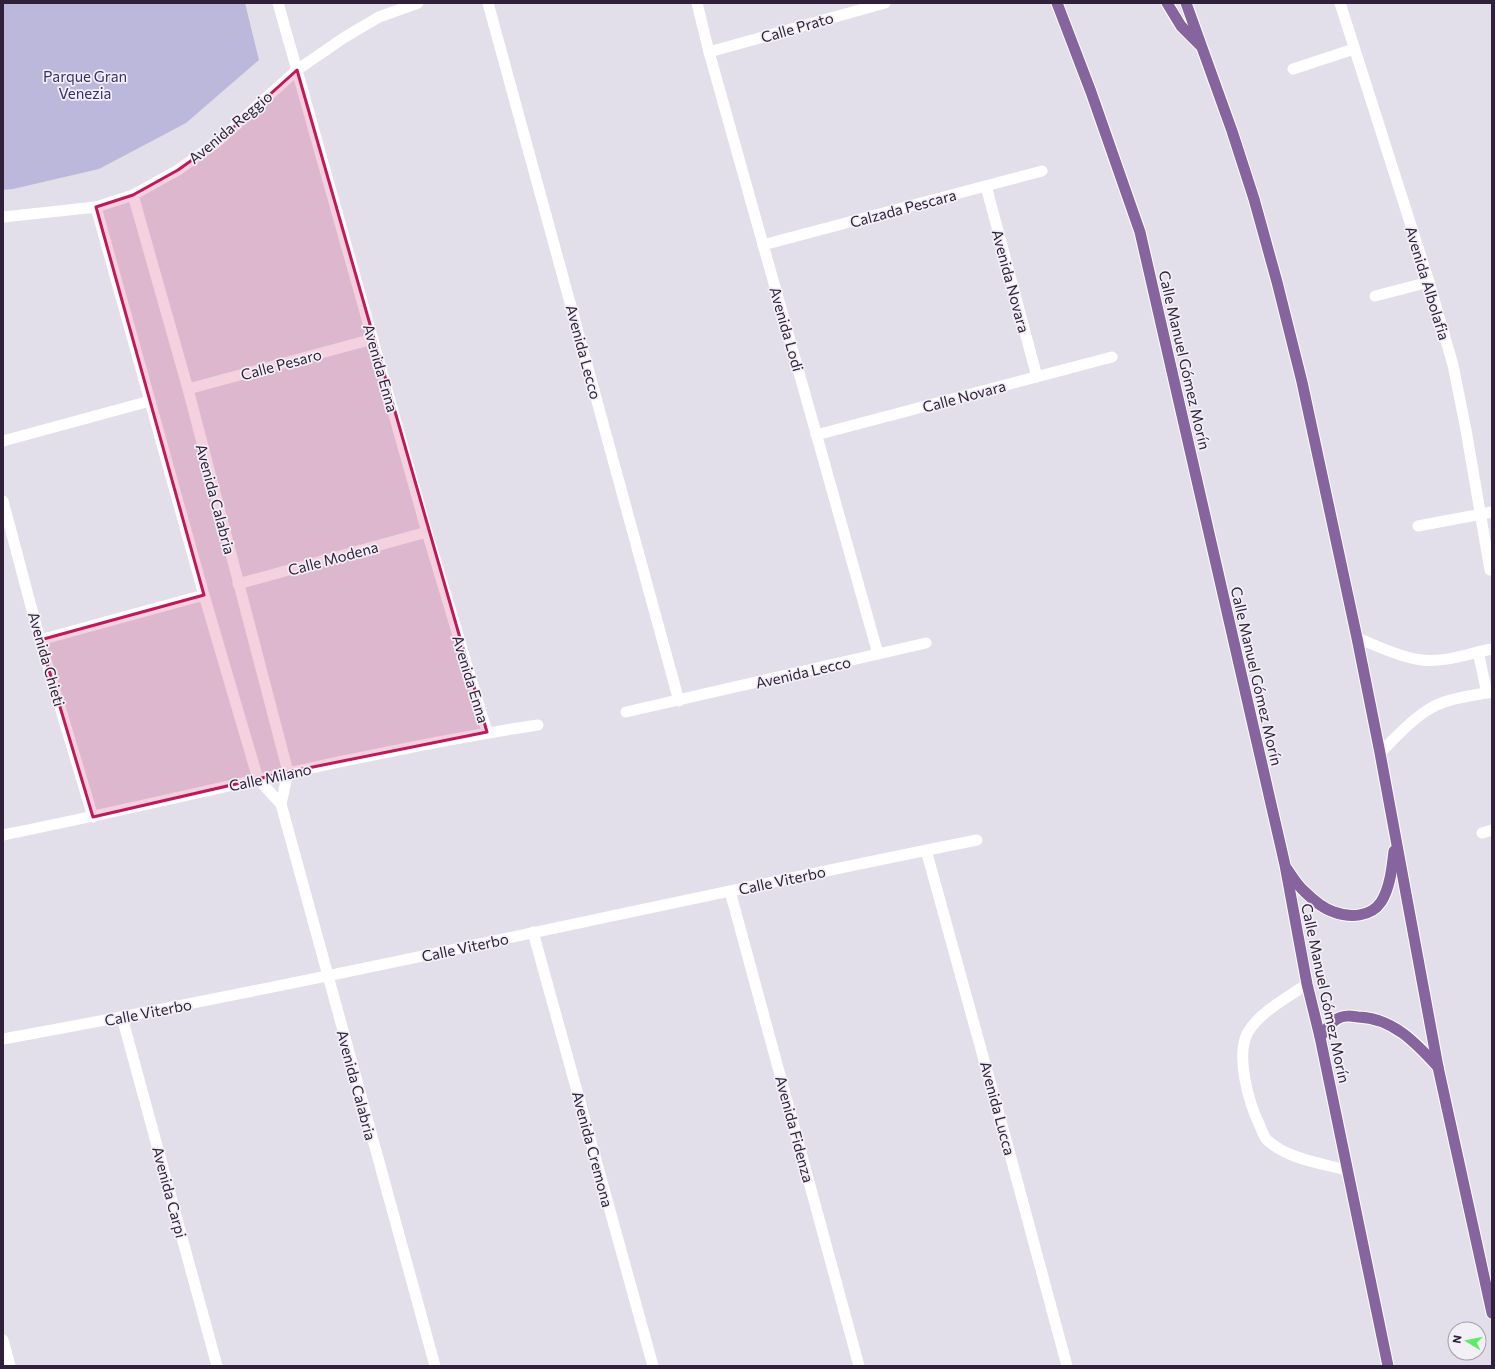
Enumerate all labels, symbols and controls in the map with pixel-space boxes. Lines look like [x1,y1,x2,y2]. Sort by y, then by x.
street label: Calle Prato [759,8,835,46]
park label: Parque Gran Venezia [43,67,127,102]
street label: Avenida Reggio [185,87,275,167]
street label: Calzada Pescara [848,185,958,231]
street label: Avenida Albolafia [1402,224,1454,342]
street label: Avenida Novara [989,227,1033,335]
street label: Calle Manuel Gómez Morín [1156,269,1214,451]
street label: Avenida Lodi [766,285,808,373]
street label: Avenida Lecco [563,303,605,401]
street label: Avenida Enna [360,322,402,414]
street label: Calle Pesaro [239,345,323,383]
street label: Calle Novara [920,376,1008,416]
street label: Avenida Calabria [193,442,239,556]
street label: Calle Modena [286,537,380,579]
street label: Calle Manuel Gómez Morín [1228,585,1286,767]
street label: Avenida Chieti [25,610,69,708]
street label: Avenida Enna [449,633,493,725]
street label: Avenida Lecco [754,652,852,692]
street label: Calle Milano [227,759,313,795]
street label: Calle Viterbo [737,862,827,898]
street label: Calle Manuel Gómez Morín [1298,902,1354,1084]
street label: Calle Viterbo [420,929,510,965]
street label: Calle Viterbo [103,995,193,1029]
street label: Avenida Calabria [334,1028,380,1142]
street label: Avenida Lucca [977,1059,1019,1157]
street label: Avenida Fidenza [772,1074,818,1184]
street label: Avenida Cremona [569,1089,617,1209]
street label: Avenida Carpi [149,1144,191,1240]
north arrow [1447,1321,1487,1361]
text: N [1450,1334,1464,1344]

